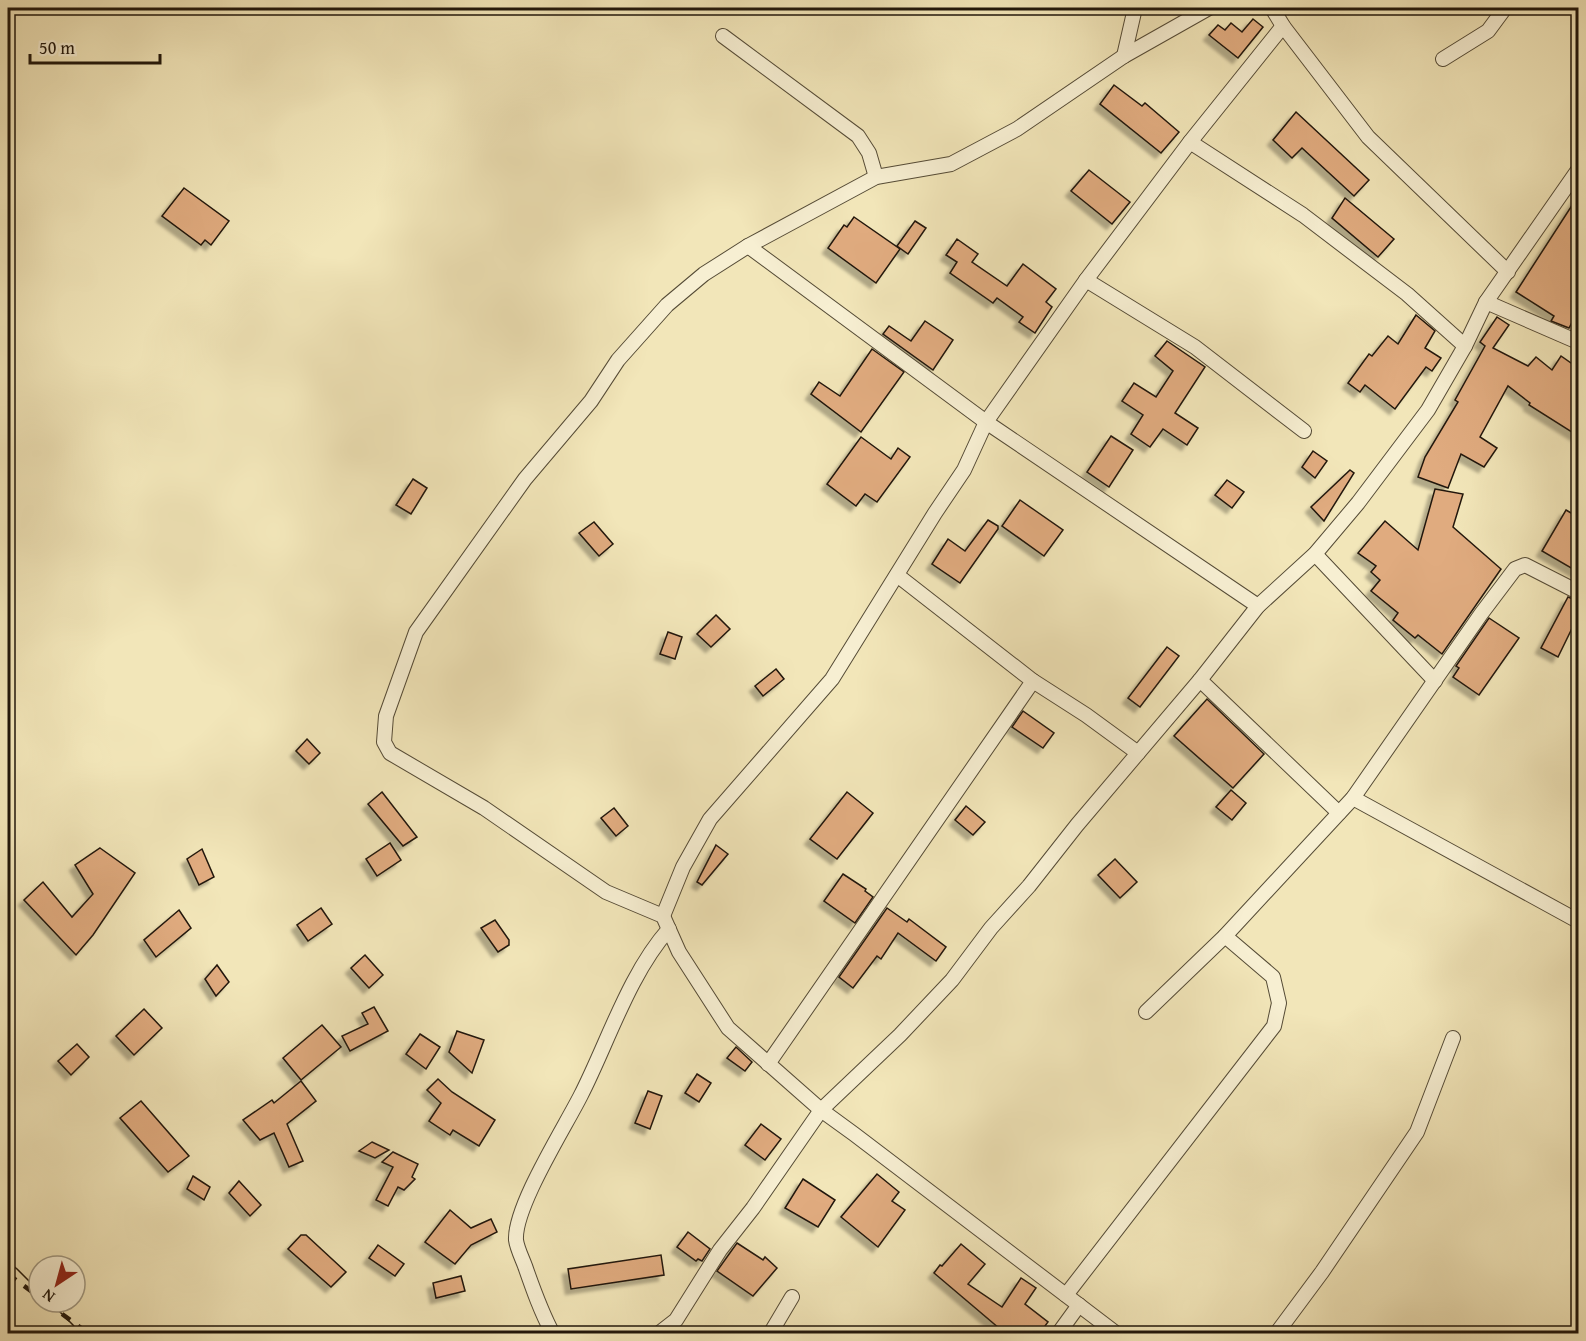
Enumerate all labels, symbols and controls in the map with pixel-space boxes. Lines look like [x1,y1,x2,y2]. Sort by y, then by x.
scale bar [30,27,160,65]
text: 50 m [39,34,75,61]
north arrow [27,1254,87,1314]
text: N [37,1283,60,1309]

